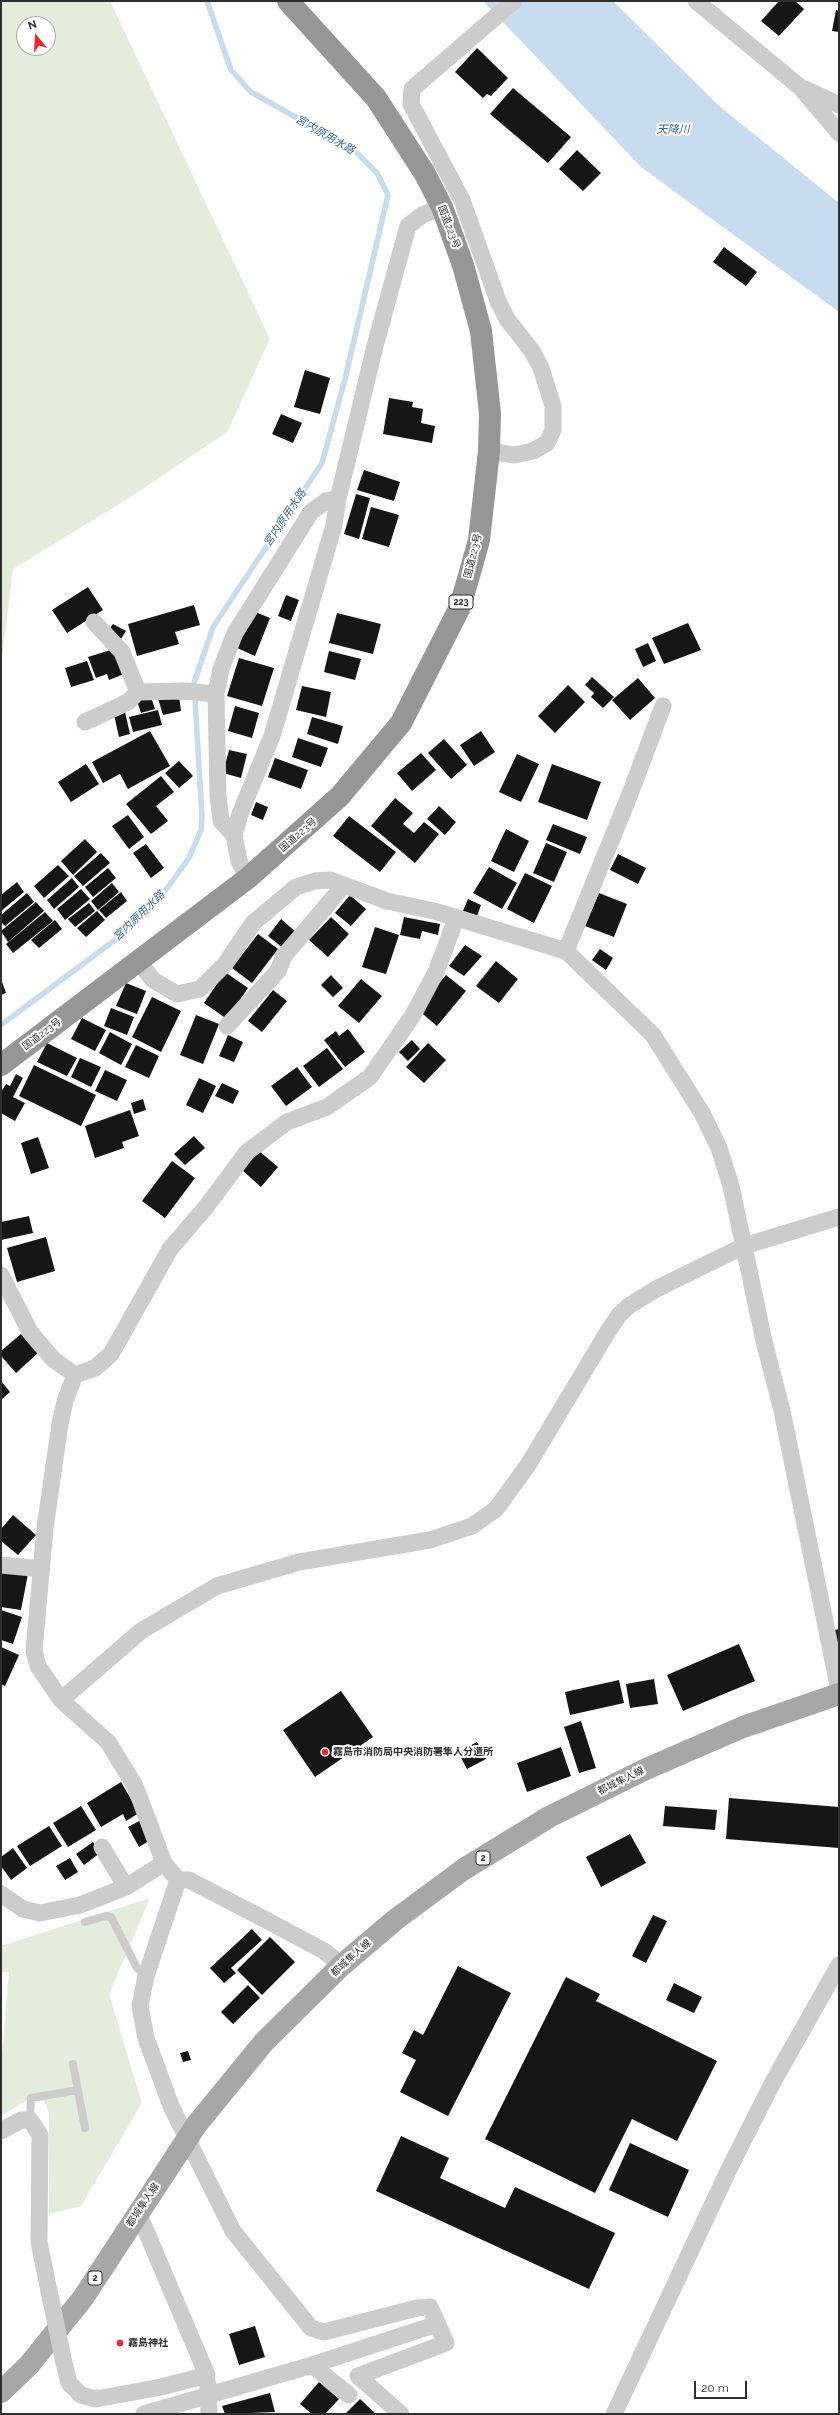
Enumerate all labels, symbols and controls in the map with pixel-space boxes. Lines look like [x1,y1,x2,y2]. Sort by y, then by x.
north arrow [16,16,56,56]
text: N [26,18,38,33]
water label: 宮内原用水路 [293,113,357,157]
water label: 天降川 [657,123,689,137]
street label: 国道223号 [435,203,463,251]
water label: 宮内原用水路 [261,487,309,549]
street label: 国道223号 [462,532,484,580]
road number: 223 [449,595,473,609]
street label: 国道223号 [277,815,319,855]
water label: 宮内原用水路 [111,888,167,944]
street label: 国道223号 [20,1015,64,1053]
place label: 霧島市消防局中央消防署隼人分遣所 [333,1746,493,1758]
marker: 霧島市消防局中央消防署隼人分遣所 [320,1747,330,1757]
street label: 都城隼人線 [596,1765,646,1797]
road number: 2 [476,1851,490,1865]
street label: 都城隼人線 [328,1937,374,1979]
street label: 都城隼人線 [124,2181,162,2229]
road number: 2 [88,2271,102,2285]
place label: 霧島神社 [128,2337,168,2349]
marker: 霧島神社 [115,2338,125,2348]
scale bar [696,2373,749,2399]
text: 20 m [701,2381,729,2395]

